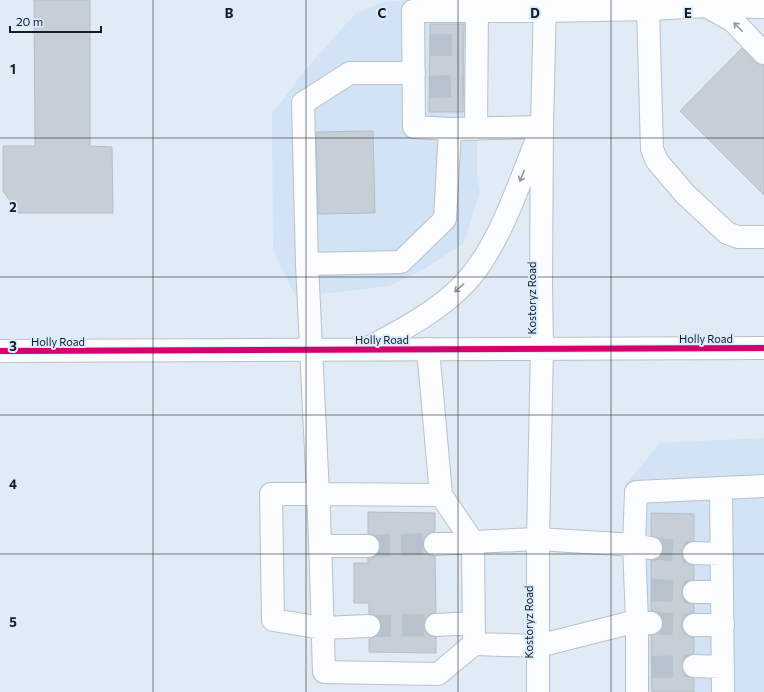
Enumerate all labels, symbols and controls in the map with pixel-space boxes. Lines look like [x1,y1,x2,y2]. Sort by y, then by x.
text: B [225,5,234,21]
text: C [378,5,387,21]
text: D [530,5,540,21]
text: E [684,5,692,21]
scale bar [10,8,101,34]
text: 20 m [16,14,43,28]
one-way arrow [733,22,743,32]
text: 1 [10,61,16,77]
one-way arrow [518,169,526,181]
text: 2 [9,199,17,215]
street label: Kostoryz Road [525,262,538,334]
one-way arrow [454,284,465,293]
street label: Holly Road [679,332,733,345]
street label: Holly Road [355,333,409,346]
street label: Holly Road [31,335,85,348]
text: 3 [9,338,17,354]
text: 4 [9,476,17,492]
street label: Kostoryz Road [522,586,535,658]
text: 5 [9,614,17,630]

